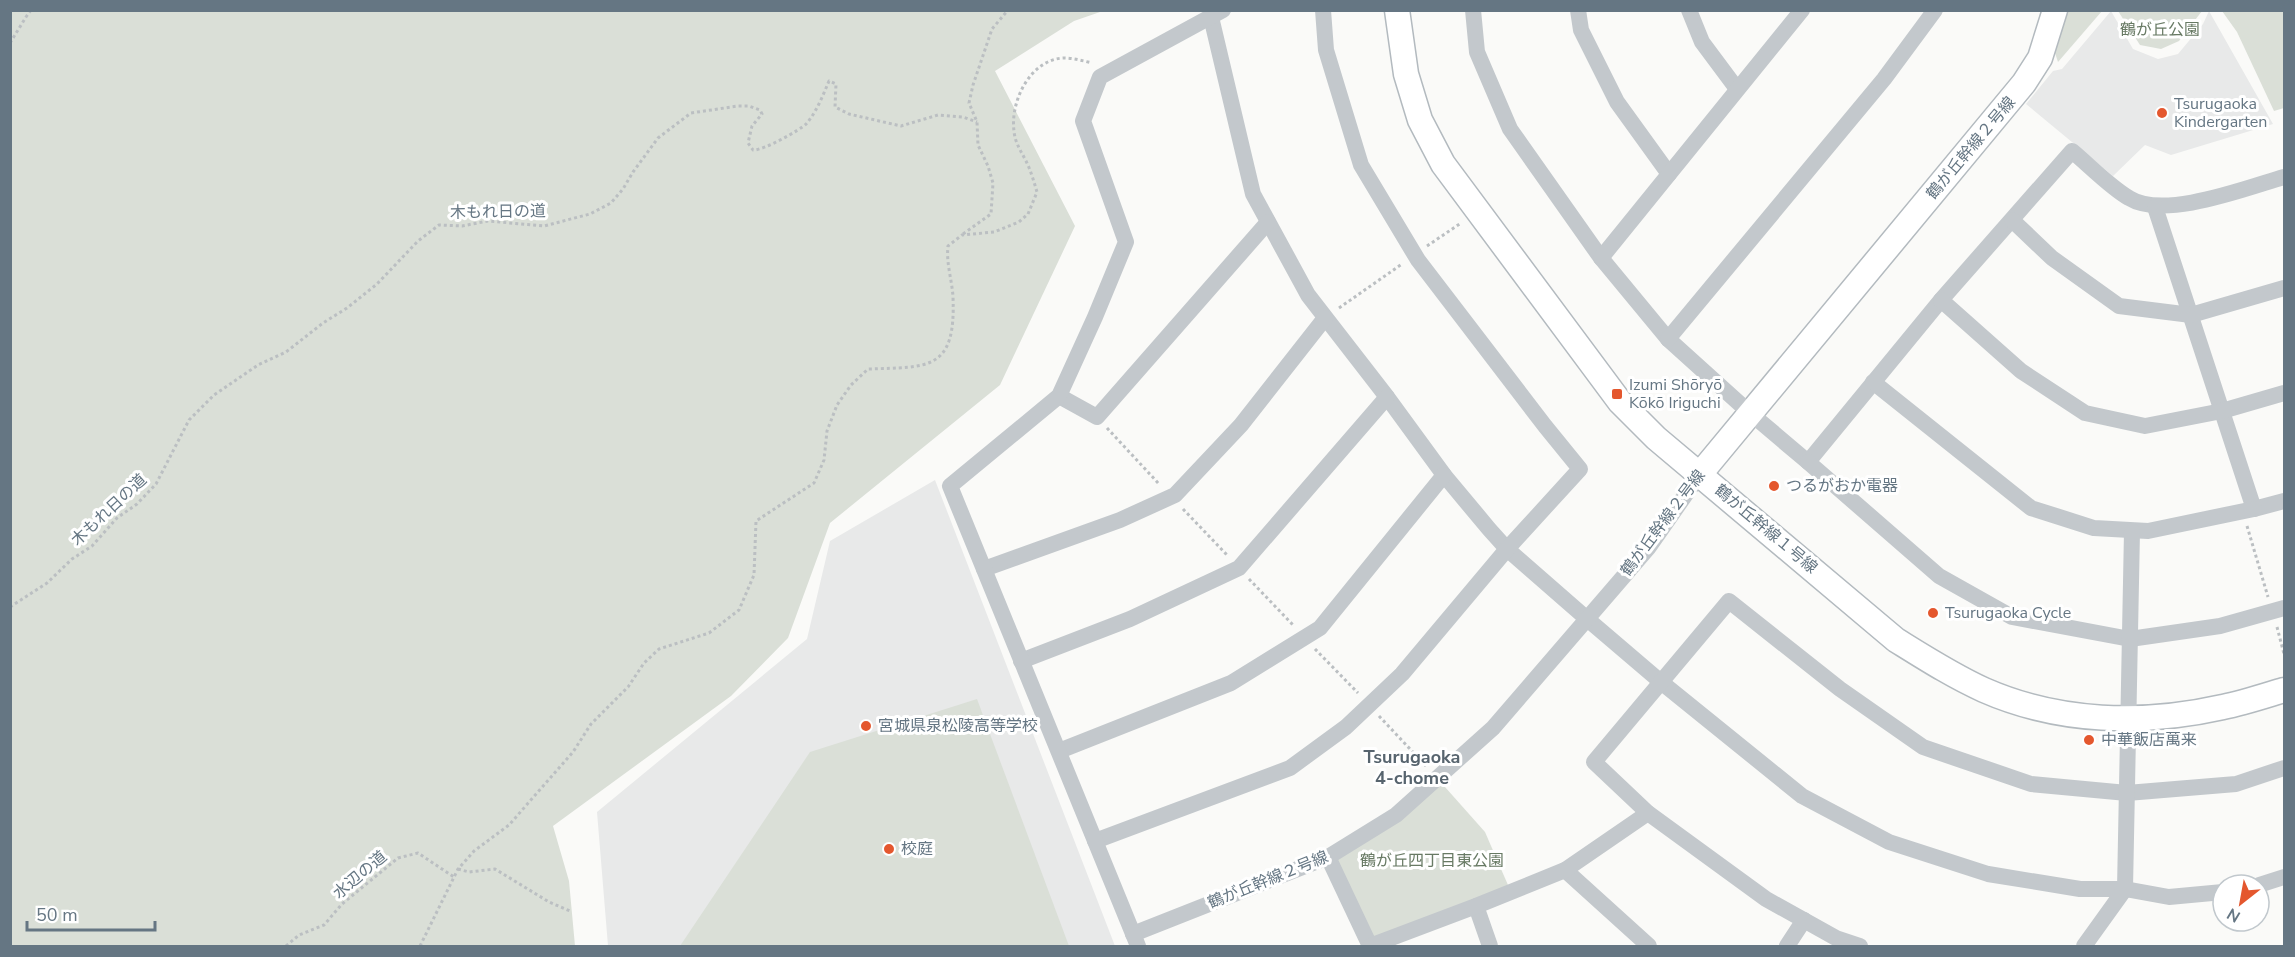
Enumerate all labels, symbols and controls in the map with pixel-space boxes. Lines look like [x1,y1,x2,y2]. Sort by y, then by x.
park label: 鶴が丘公園 [2120,19,2200,41]
street label: 鶴が丘幹線２号線 [1921,92,2021,204]
place label: Tsurugaoka Kindergarten [2174,93,2267,133]
marker: Tsurugaoka Kindergarten [2155,106,2169,120]
street label: 木もれ日の道 [450,200,546,224]
place label: Izumi Shōryō Kōkō Iriguchi [1629,374,1722,414]
marker: Izumi Shōryō Kōkō Iriguchi [1610,387,1624,401]
street label: 鶴が丘幹線２号線 [1616,465,1710,581]
street label: 木もれ日の道 [66,469,152,551]
place label: つるがおか電器 [1786,475,1898,497]
street label: 鶴が丘幹線１号線 [1710,479,1822,579]
marker: つるがおか電器 [1767,479,1781,493]
place label: Tsurugaoka Cycle [1945,602,2071,624]
marker: Tsurugaoka Cycle [1926,606,1940,620]
place label: 宮城県泉松陵高等学校 [878,715,1038,737]
marker: 宮城県泉松陵高等学校 [859,719,873,733]
place label: 中華飯店萬来 [2101,729,2197,751]
marker: 中華飯店萬来 [2082,733,2096,747]
district label: Tsurugaoka 4-chome [1364,745,1460,790]
place label: 校庭 [901,838,933,860]
marker: 校庭 [882,842,896,856]
street label: 水辺の道 [328,846,392,904]
street label: 鶴が丘幹線２号線 [1205,846,1331,914]
park label: 鶴が丘四丁目東公園 [1360,850,1504,872]
north arrow [2211,873,2271,933]
scale bar [27,894,154,932]
text: N [2223,902,2245,928]
text: 50 m [36,903,78,927]

